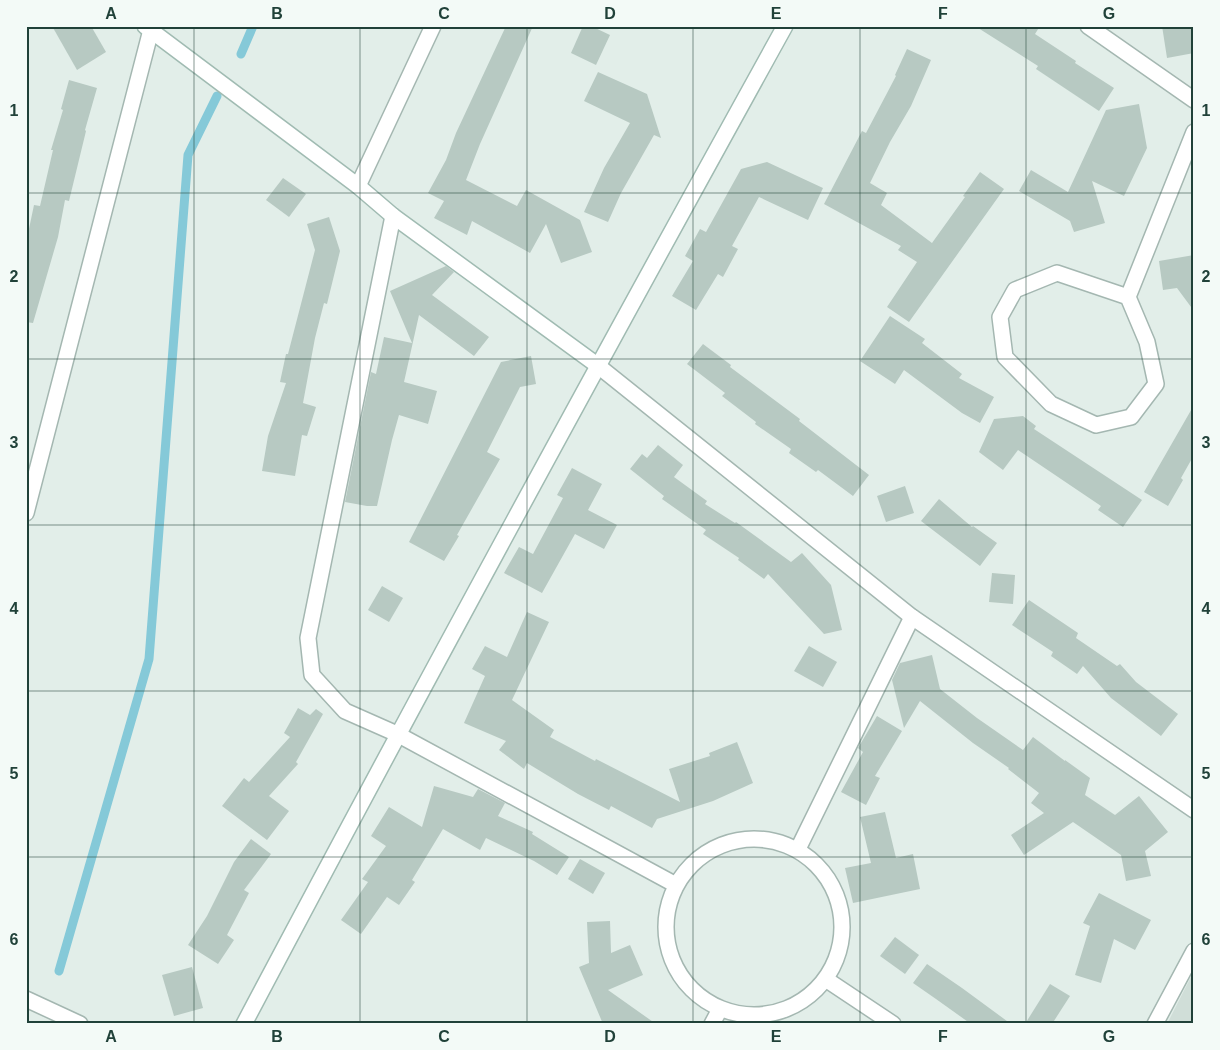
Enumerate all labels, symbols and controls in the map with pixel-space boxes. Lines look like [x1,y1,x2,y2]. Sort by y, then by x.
text: A [105,5,117,22]
text: B [271,5,283,22]
text: C [438,5,450,22]
text: D [604,5,616,22]
text: E [771,5,782,22]
text: F [938,5,948,22]
text: G [1103,5,1115,22]
text: 1 [10,102,19,119]
text: 1 [1202,102,1211,119]
text: 2 [10,268,19,285]
text: 2 [1202,268,1211,285]
text: 3 [10,434,19,451]
text: 3 [1202,434,1211,451]
text: 4 [10,600,19,617]
text: 4 [1202,600,1211,617]
text: 5 [10,765,19,782]
text: 5 [1202,765,1211,782]
text: 6 [10,931,19,948]
text: 6 [1202,931,1211,948]
text: A [105,1028,117,1045]
text: B [271,1028,283,1045]
text: C [438,1028,450,1045]
text: D [604,1028,616,1045]
text: E [771,1028,782,1045]
text: F [938,1028,948,1045]
text: G [1103,1028,1115,1045]

